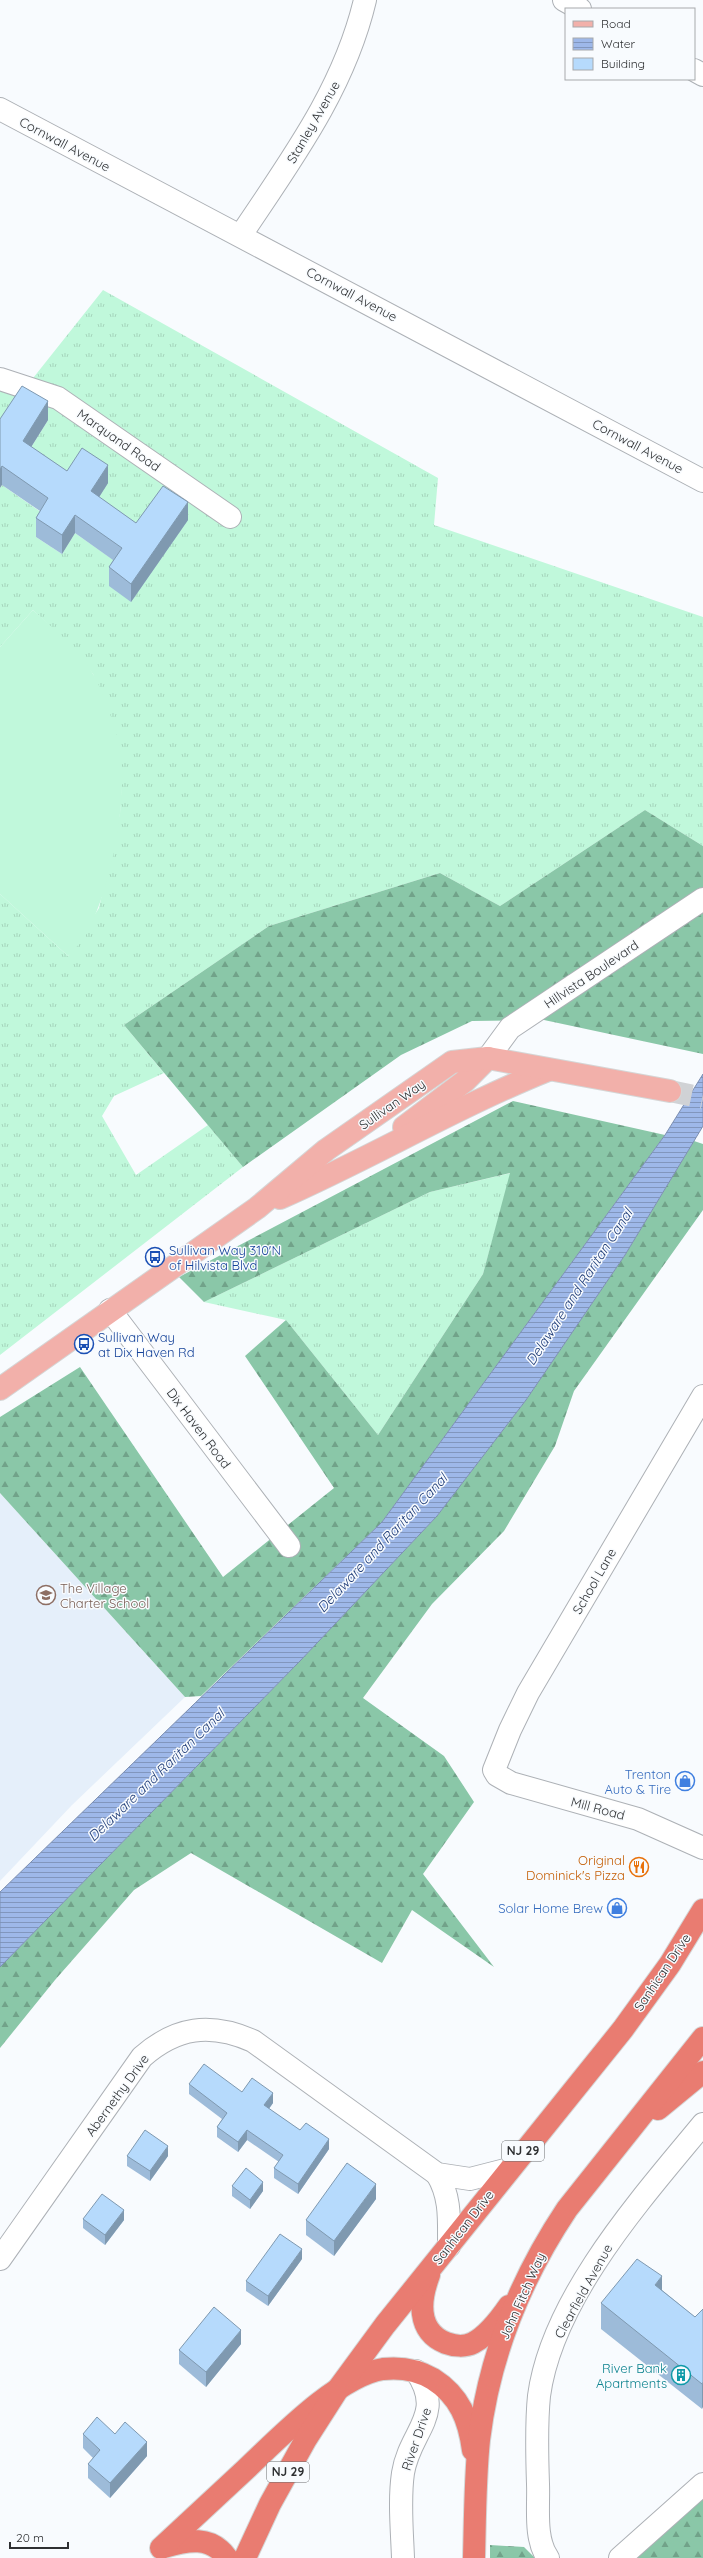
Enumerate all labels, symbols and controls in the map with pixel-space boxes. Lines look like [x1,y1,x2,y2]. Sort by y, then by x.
legend [565,8,695,80]
text: Road [601,16,631,31]
text: Water [601,36,636,51]
text: Building [601,56,645,71]
street label: Stanley Avenue [283,78,343,166]
street label: Cornwall Avenue [17,113,113,175]
street label: Cornwall Avenue [304,263,400,325]
street label: Marquand Road [74,405,164,475]
street label: Cornwall Avenue [590,415,686,477]
street label: Hillvista Boulevard [541,936,641,1012]
street label: Sullivan Way [356,1075,428,1133]
water label: Delaware and Raritan Canal [522,1204,637,1369]
place label: Sullivan Way 310'N of Hilvista Blvd [169,1242,281,1273]
bus stop icon: Sullivan Way 310'N of Hilvista Blvd [144,1246,166,1268]
place label: Sullivan Way at Dix Haven Rd [98,1329,195,1360]
bus stop icon: Sullivan Way at Dix Haven Rd [73,1333,95,1355]
street label: Dix Haven Road [164,1385,234,1471]
water label: Delaware and Raritan Canal [313,1469,452,1616]
street label: School Lane [569,1545,619,1617]
place label: The Village Charter School [60,1580,149,1611]
school or university icon: The Village Charter School [35,1584,57,1606]
water label: Delaware and Raritan Canal [84,1704,229,1845]
place label: Trenton Auto & Tire [605,1766,671,1797]
shop icon: Trenton Auto & Tire [674,1770,696,1792]
street label: Mill Road [569,1793,627,1823]
place label: Original Dominick's Pizza [526,1852,625,1883]
restaurant icon: Original Dominick's Pizza [628,1856,650,1878]
shop icon: Solar Home Brew [606,1897,628,1919]
place label: Solar Home Brew [498,1900,603,1916]
street label: Sanhican Drive [630,1930,694,2014]
street label: Abernethy Drive [82,2051,152,2139]
road number: NJ 29 [502,2141,544,2161]
street label: Sanhican Drive [429,2187,497,2267]
street label: Clearfield Avenue [551,2241,615,2341]
street label: John Fitch Way [496,2250,548,2342]
place label: River Bank Apartments [596,2360,667,2391]
building icon: River Bank Apartments [670,2364,692,2386]
street label: River Drive [398,2405,434,2473]
road number: NJ 29 [267,2462,309,2482]
scale bar [10,2524,68,2550]
text: 20 m [16,2530,44,2545]

